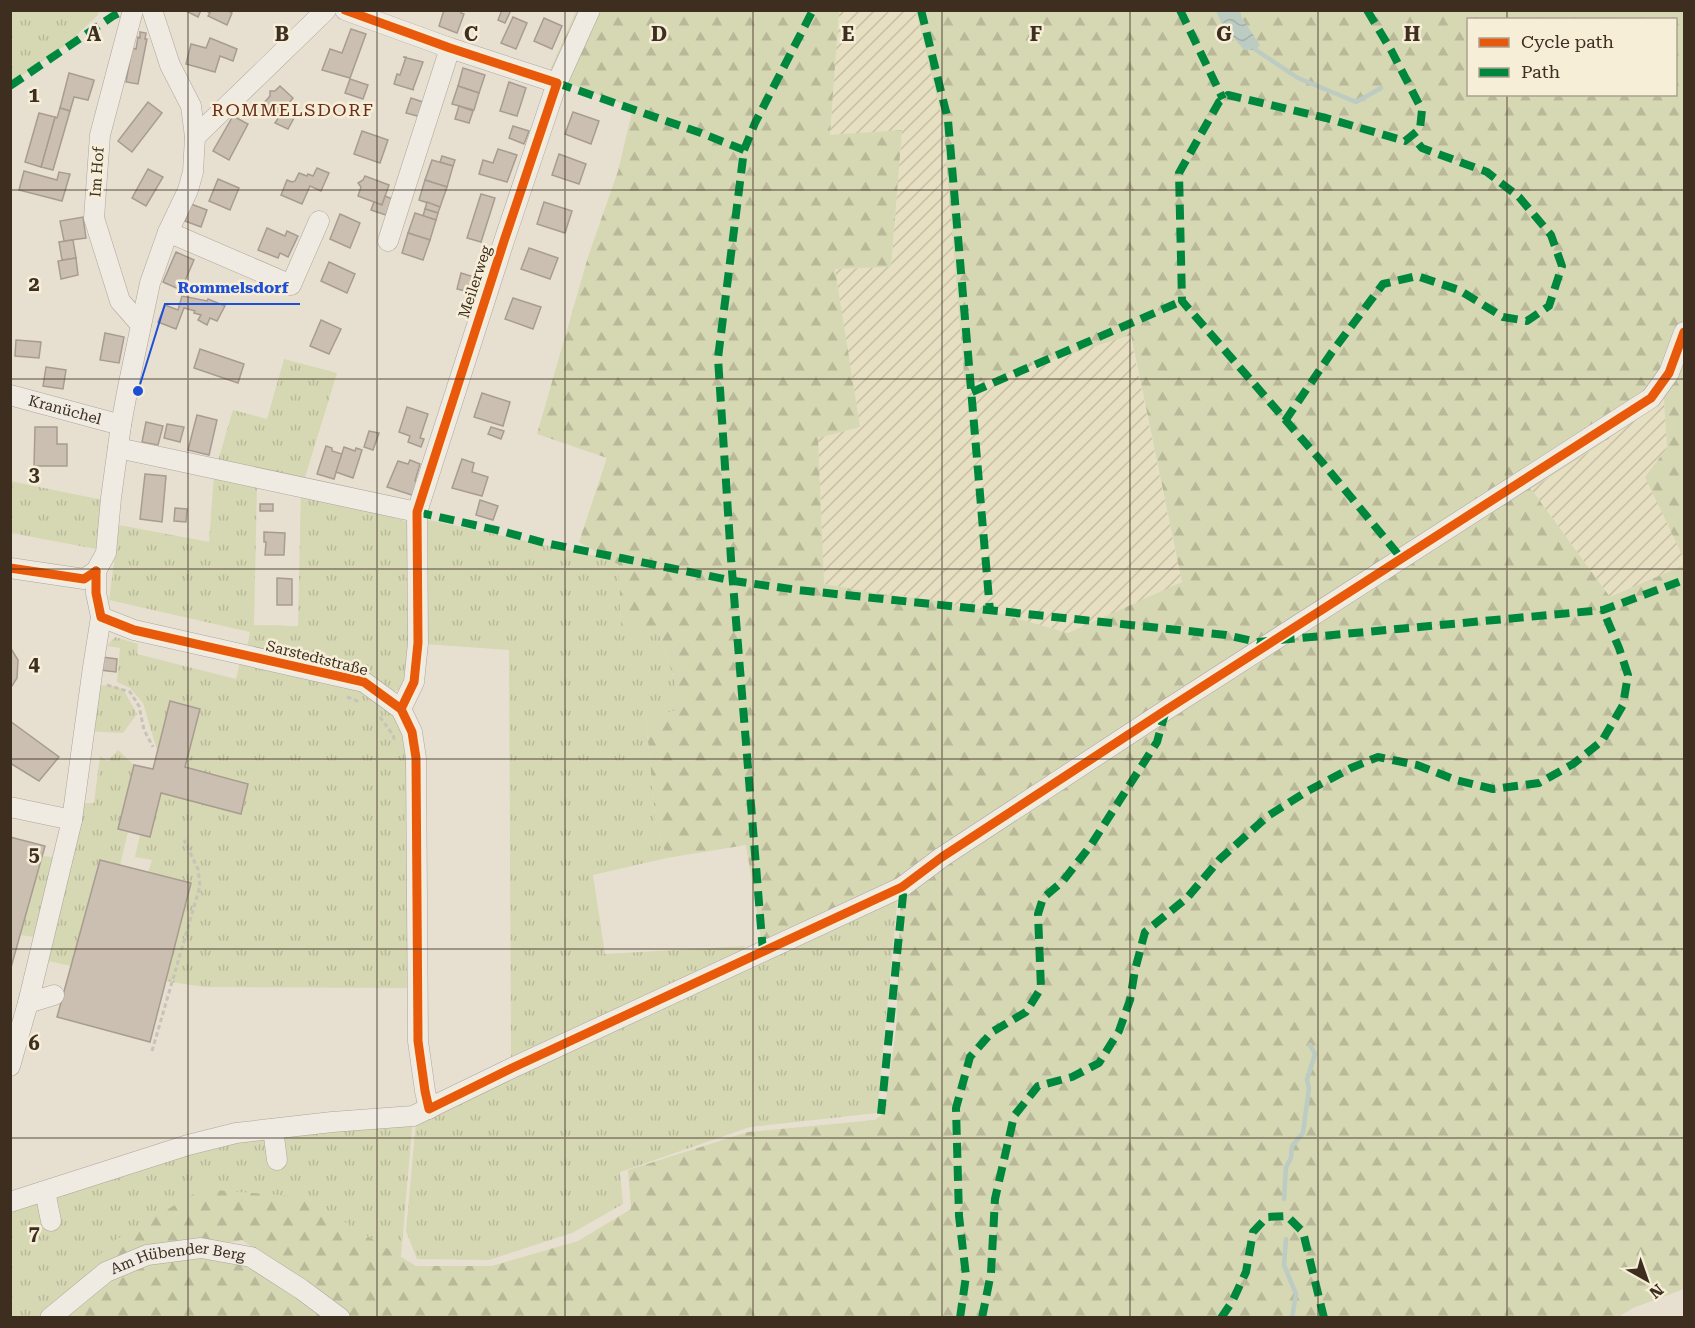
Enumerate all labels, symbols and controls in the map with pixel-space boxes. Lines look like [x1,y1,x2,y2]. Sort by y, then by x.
legend [1467,18,1677,96]
text: A [87,22,102,46]
text: B [275,22,289,46]
text: C [464,22,478,46]
text: D [651,22,667,46]
text: E [842,22,855,46]
text: F [1030,22,1042,46]
text: G [1216,22,1232,46]
text: H [1404,22,1420,46]
text: Cycle path [1521,31,1614,52]
text: Path [1521,61,1560,82]
text: 1 [28,83,40,107]
district label: ROMMELSDORF [212,99,374,120]
street label: Im Hof [86,145,108,198]
street label: Meilerweg [455,243,495,321]
callout: Rommelsdorf [165,270,300,304]
text: 2 [28,272,40,296]
text: Rommelsdorf [178,278,290,297]
street label: Kranüchel [27,391,104,428]
text: 3 [28,462,40,486]
street label: Sarstedtstraße [264,637,370,679]
text: 4 [28,652,40,676]
text: 5 [28,842,40,866]
text: 6 [28,1031,40,1055]
text: 7 [28,1221,40,1245]
street label: Am Hübender Berg [108,1239,247,1278]
north arrow [1617,1250,1677,1310]
text: N [1645,1280,1667,1302]

